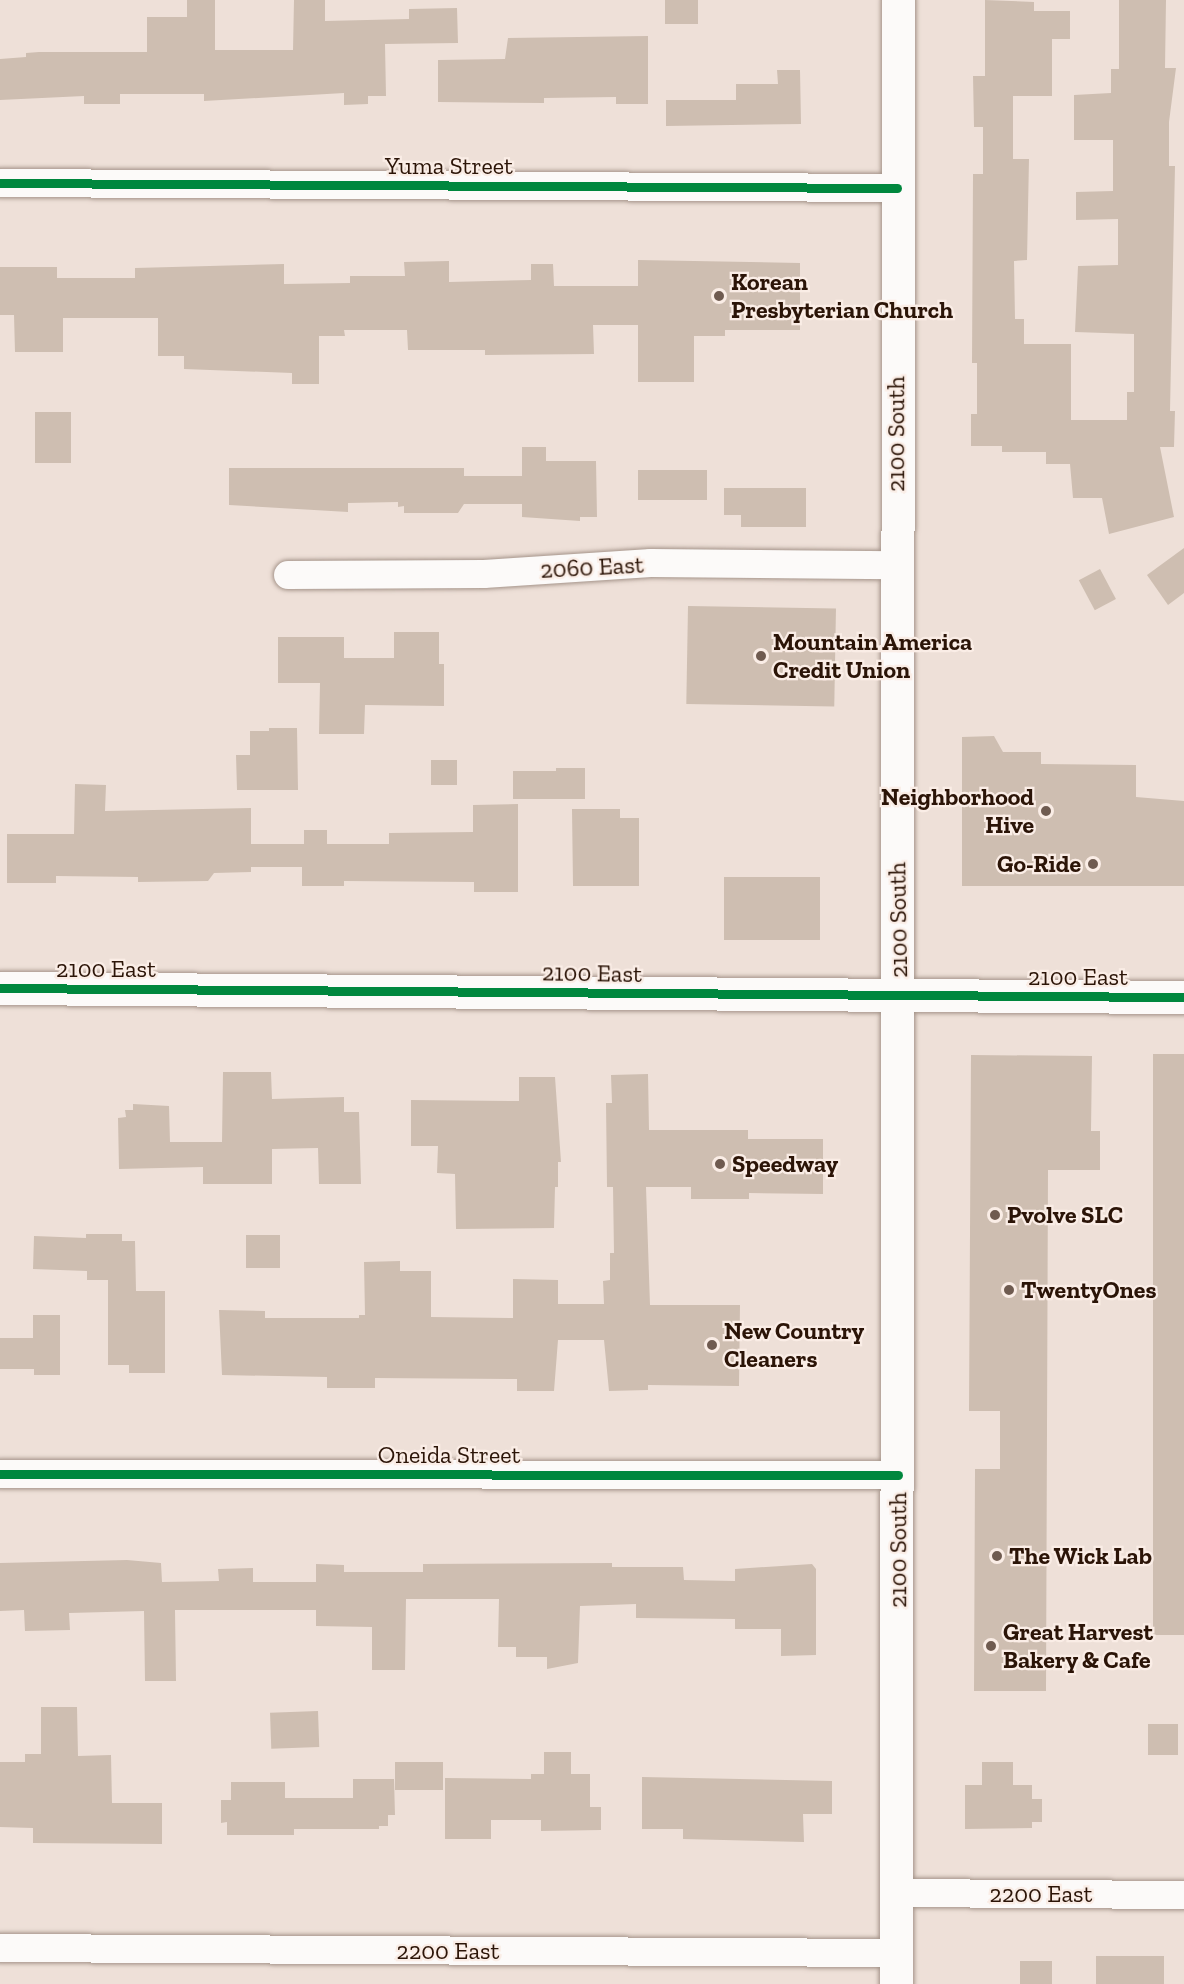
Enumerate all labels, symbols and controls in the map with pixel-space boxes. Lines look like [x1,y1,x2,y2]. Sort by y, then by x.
street label: Yuma Street [385,152,513,180]
place label: Korean Presbyterian Church [731,268,953,324]
marker: Korean Presbyterian Church [712,289,726,303]
street label: 2100 South [882,376,910,492]
street label: 2060 East [540,550,644,584]
place label: Mountain America Credit Union [773,628,973,684]
marker: Mountain America Credit Union [754,649,768,663]
place label: Neighborhood Hive [881,783,1034,839]
marker: Neighborhood Hive [1039,804,1053,818]
place label: Go-Ride [997,850,1081,878]
marker: Go-Ride [1086,857,1100,871]
street label: 2100 South [883,862,913,978]
street label: 2100 East [56,955,156,983]
street label: 2100 East [542,958,642,988]
street label: 2100 East [1028,963,1128,991]
place label: Speedway [732,1150,838,1178]
marker: Speedway [713,1157,727,1171]
place label: Pvolve SLC [1007,1201,1123,1229]
marker: Pvolve SLC [988,1208,1002,1222]
place label: TwentyOnes [1021,1276,1156,1304]
marker: TwentyOnes [1002,1283,1016,1297]
place label: New Country Cleaners [724,1317,865,1373]
marker: New Country Cleaners [705,1338,719,1352]
street label: Oneida Street [378,1441,520,1469]
street label: 2100 South [884,1492,912,1608]
place label: The Wick Lab [1009,1542,1153,1570]
marker: The Wick Lab [990,1549,1004,1563]
place label: Great Harvest Bakery & Cafe [1003,1618,1153,1674]
marker: Great Harvest Bakery & Cafe [984,1639,998,1653]
street label: 2200 East [990,1880,1092,1908]
street label: 2200 East [397,1937,499,1965]

